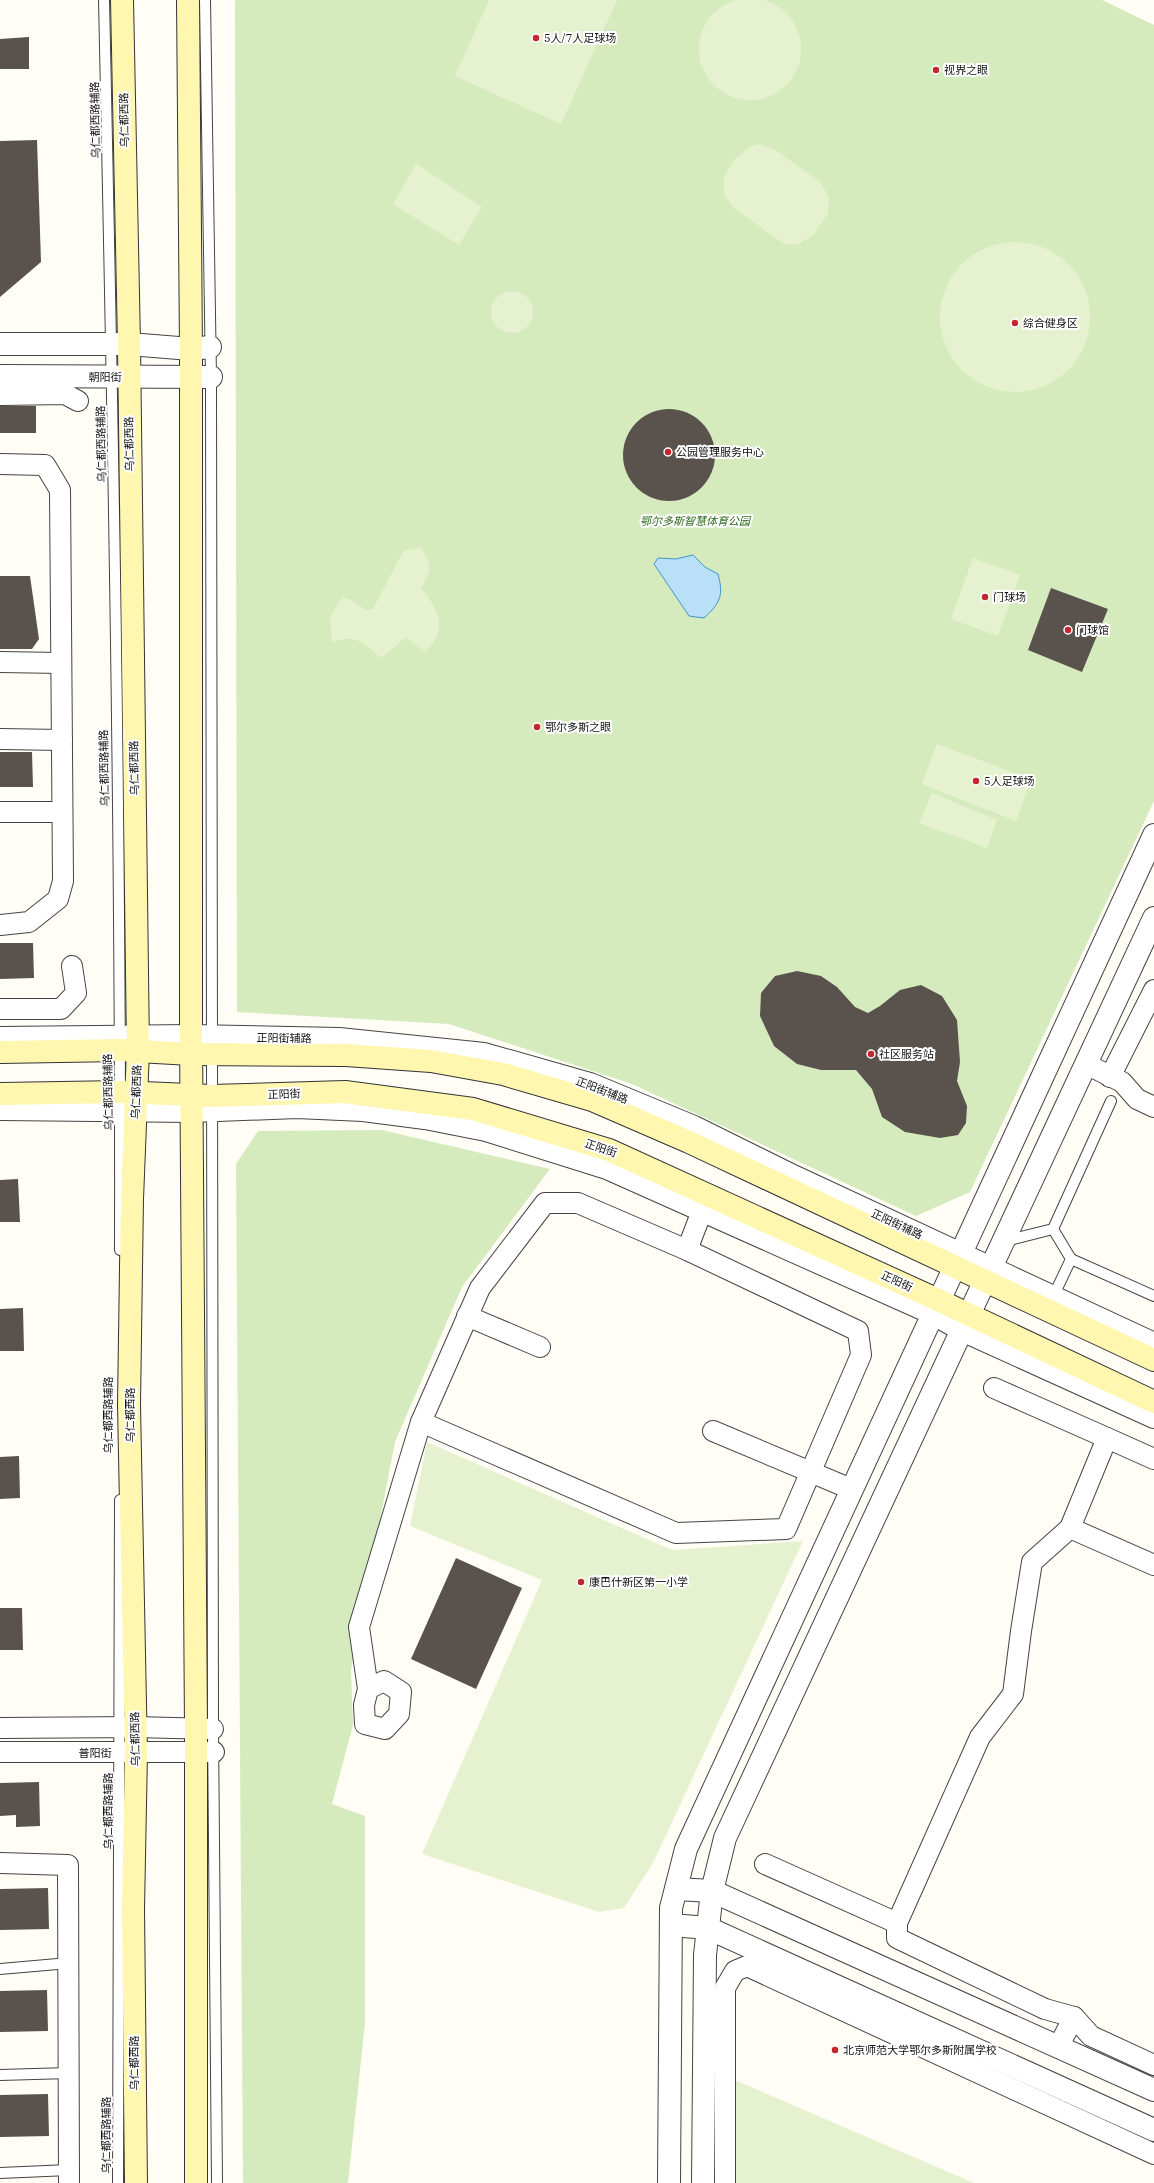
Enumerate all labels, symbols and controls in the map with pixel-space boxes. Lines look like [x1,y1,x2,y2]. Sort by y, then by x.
place label: 5人/7人足球场 [544,31,616,45]
marker: 5人/7人足球场 [531,33,541,43]
place label: 视界之眼 [944,63,988,77]
marker: 视界之眼 [931,65,941,75]
street label: 乌仁都西路辅路 [87,81,103,159]
street label: 乌仁都西路 [117,92,131,148]
place label: 综合健身区 [1023,316,1078,330]
marker: 综合健身区 [1010,318,1020,328]
street label: 朝阳街 [89,370,122,384]
street label: 乌仁都西路辅路 [93,405,109,483]
street label: 乌仁都西路 [122,416,136,472]
place label: 公园管理服务中心 [676,445,764,459]
marker: 公园管理服务中心 [663,447,673,457]
park label: 鄂尔多斯智慧体育公园 [640,514,752,528]
place label: 门球场 [993,590,1026,604]
marker: 门球场 [980,592,990,602]
place label: 门球馆 [1076,623,1109,637]
marker: 门球馆 [1063,625,1073,635]
place label: 鄂尔多斯之眼 [545,720,611,734]
marker: 鄂尔多斯之眼 [532,722,542,732]
street label: 乌仁都西路辅路 [96,729,112,807]
street label: 乌仁都西路 [127,740,141,796]
place label: 5人足球场 [984,774,1035,788]
marker: 5人足球场 [971,776,981,786]
street label: 正阳街辅路 [256,1031,312,1045]
place label: 社区服务站 [879,1047,934,1061]
marker: 社区服务站 [866,1049,876,1059]
street label: 乌仁都西路辅路 [100,1053,116,1131]
street label: 乌仁都西路 [128,1064,144,1120]
street label: 正阳街辅路 [574,1074,630,1106]
street label: 正阳街 [267,1086,301,1102]
street label: 正阳街 [583,1136,619,1160]
street label: 正阳街辅路 [869,1206,925,1242]
street label: 正阳街 [879,1268,915,1294]
street label: 乌仁都西路辅路 [101,1377,115,1454]
street label: 乌仁都西路 [123,1388,137,1443]
place label: 康巴什新区第一小学 [589,1575,688,1589]
marker: 康巴什新区第一小学 [576,1577,586,1587]
street label: 乌仁都西路 [128,1711,142,1767]
street label: 普阳街 [79,1746,112,1760]
street label: 乌仁都西路辅路 [101,1773,115,1850]
street label: 乌仁都西路 [127,2036,141,2091]
place label: 北京师范大学鄂尔多斯附属学校 [843,2043,997,2057]
marker: 北京师范大学鄂尔多斯附属学校 [830,2045,840,2055]
street label: 乌仁都西路辅路 [99,2097,113,2174]

